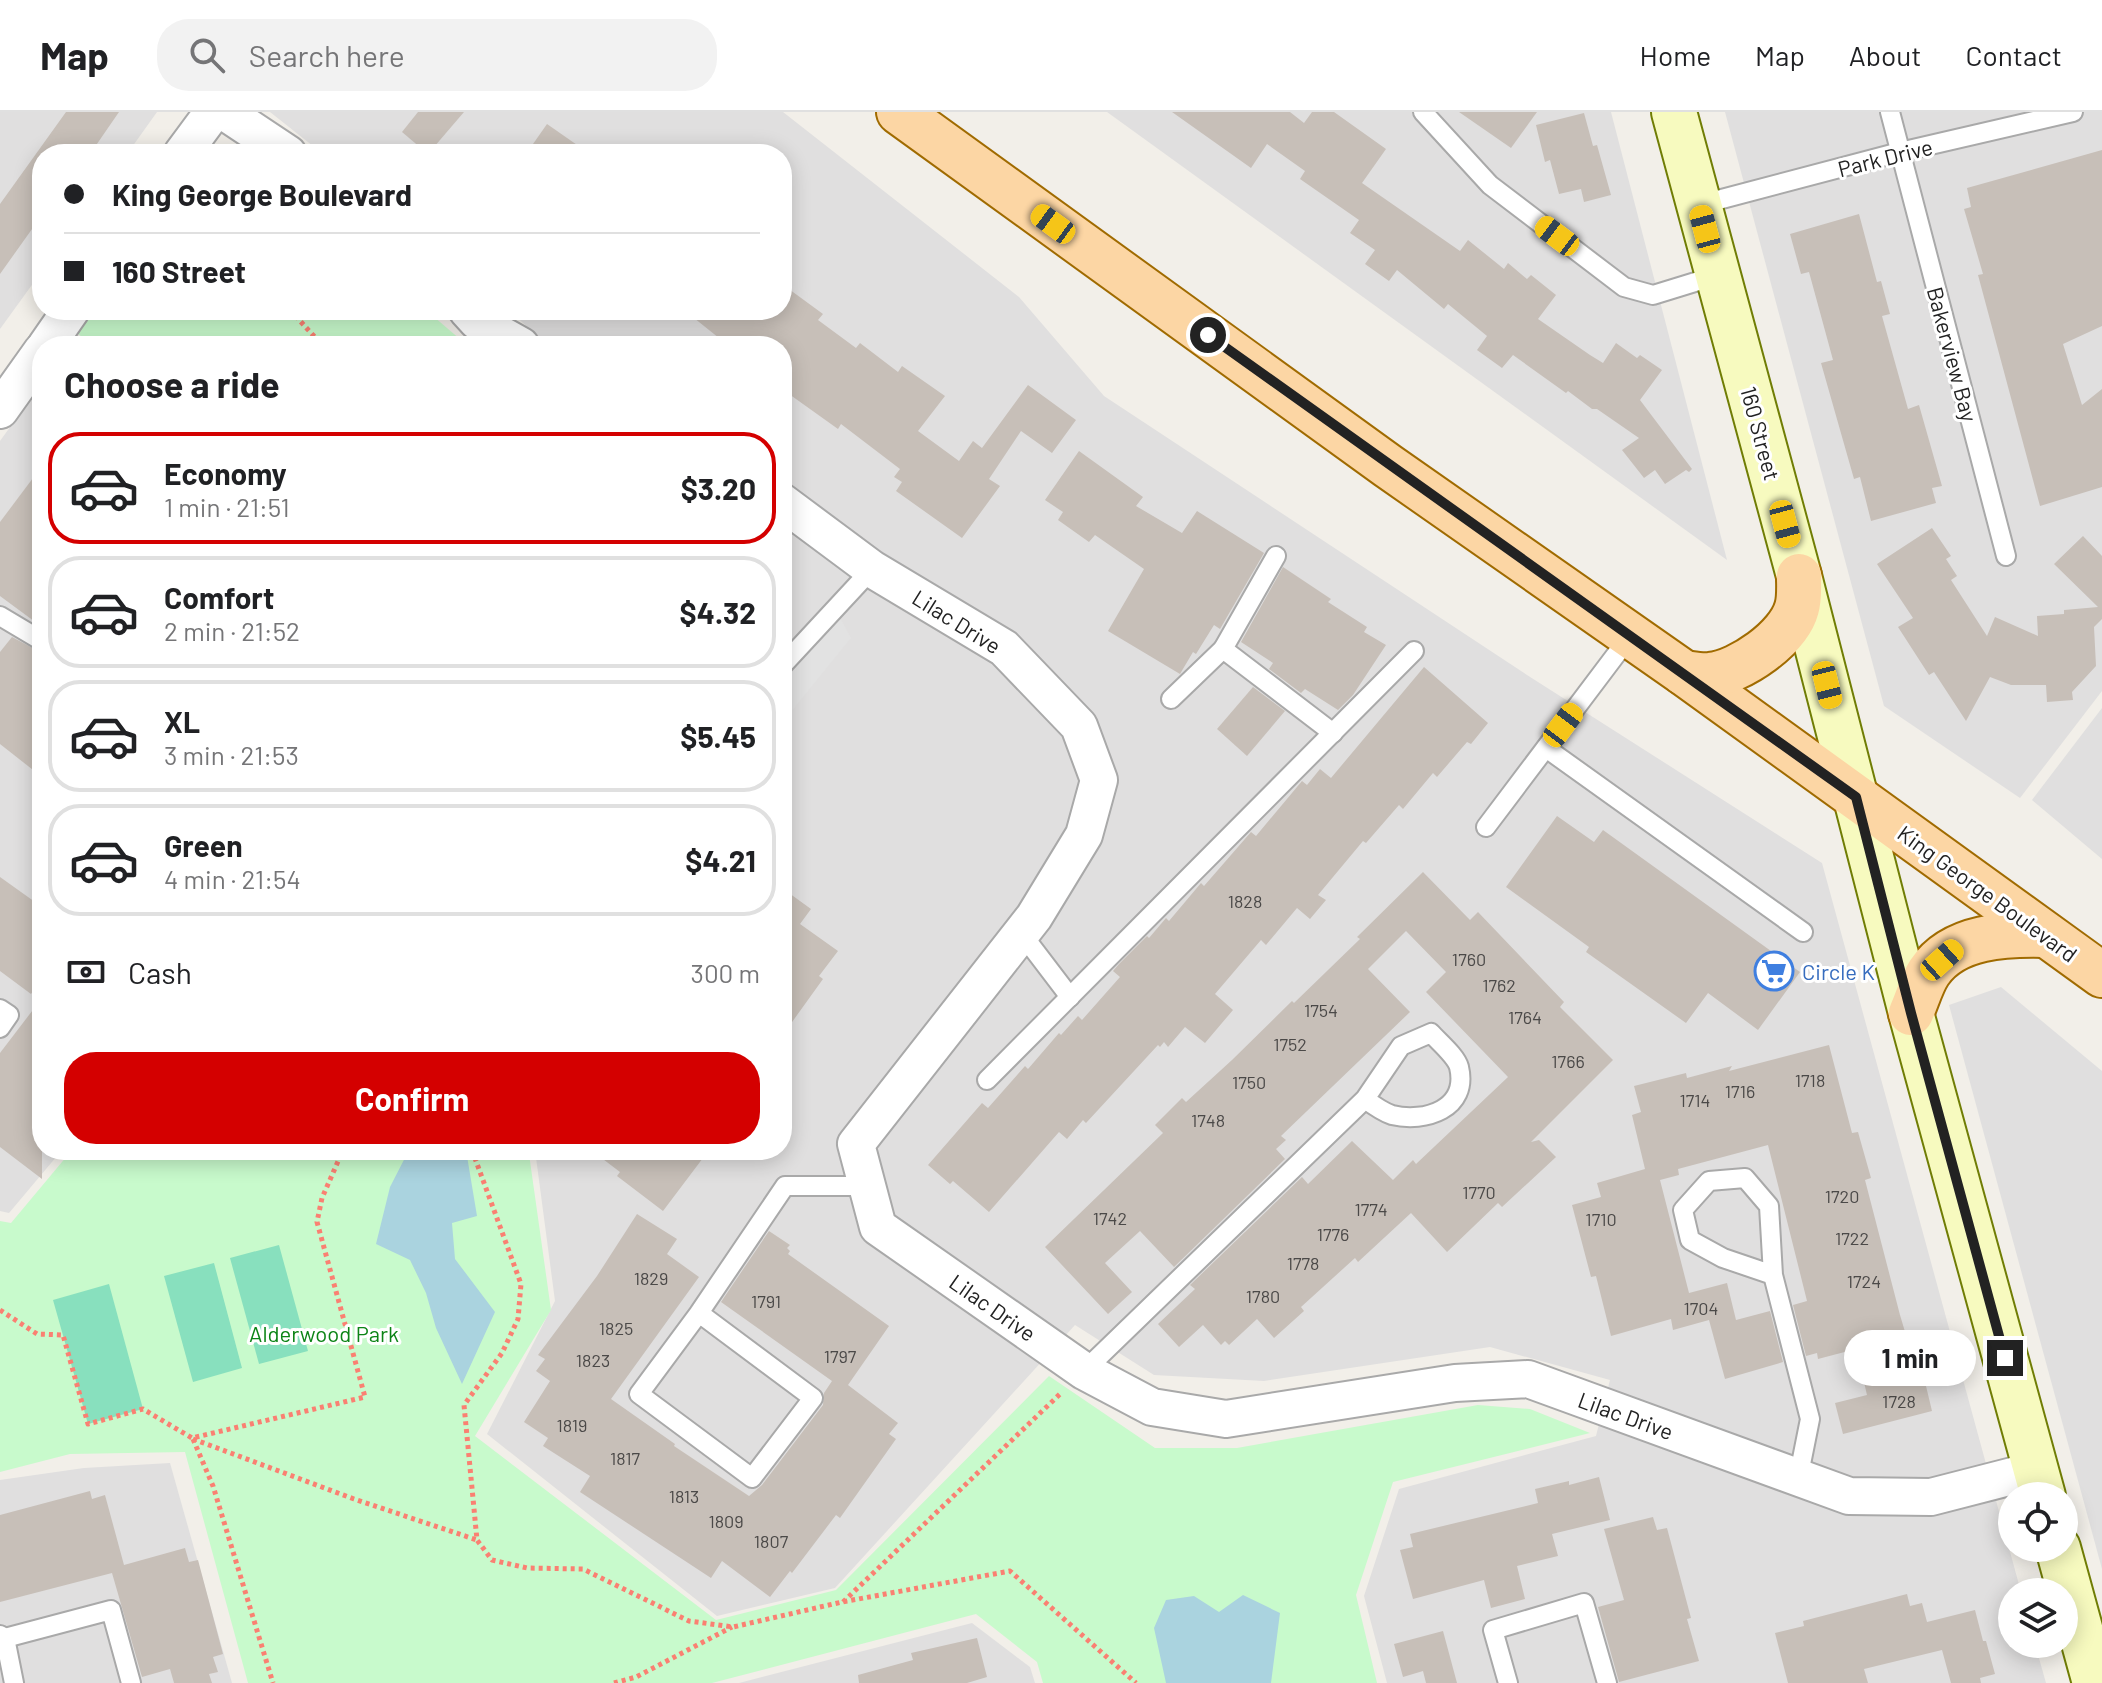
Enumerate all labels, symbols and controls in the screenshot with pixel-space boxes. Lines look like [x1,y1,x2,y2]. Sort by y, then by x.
search box [157,19,717,91]
text: Map [40,32,109,78]
icon: search [185,33,229,77]
text: Search here [249,37,405,73]
text: Home [1640,38,1711,72]
text: Map [1755,38,1805,72]
text: About [1849,38,1921,72]
text: Contact [1965,38,2062,72]
street label: Park Drive [1835,133,1935,181]
text: King George Boulevard [112,176,412,212]
car [1027,200,1079,248]
car [1687,203,1723,255]
car [1531,212,1583,260]
text: 160 Street [112,253,246,289]
street label: Bakerview Bay [1923,284,1983,424]
route start [1190,317,1226,353]
text: Choose a ride [64,362,280,405]
street label: 160 Street [1736,383,1786,483]
icon: car [68,452,140,524]
text: Economy [164,455,287,491]
text: $3.20 [681,470,756,506]
text: 1 min · 21:51 [164,491,290,522]
car [1767,498,1803,550]
icon: car [68,576,140,648]
text: Comfort [164,579,274,615]
street label: Lilac Drive [908,584,1006,658]
text: $4.32 [680,594,756,630]
text: 2 min · 21:52 [164,615,300,646]
car [1810,659,1844,711]
car [1539,699,1587,751]
icon: car [68,700,140,772]
text: XL [164,703,200,739]
text: $5.45 [680,718,756,754]
text: 3 min · 21:53 [164,739,299,770]
street label: King George Boulevard [1893,819,2083,967]
icon: car [68,824,140,896]
text: Green [164,827,243,863]
text: $4.21 [685,842,756,878]
text: 4 min · 21:54 [164,863,301,894]
house number: 1828 [1228,890,1262,912]
car [1916,935,1968,985]
house number: 1760 [1452,948,1486,970]
icon: cash [64,950,108,994]
supermarket icon: Circle K [1753,950,1795,992]
text: Cash [128,954,192,990]
text: 300 m [691,957,760,988]
place label: Circle K [1802,958,1875,984]
house number: 1762 [1482,974,1516,996]
house number: 1754 [1304,999,1338,1021]
house number: 1764 [1508,1006,1542,1028]
house number: 1752 [1273,1033,1307,1055]
house number: 1766 [1551,1050,1585,1072]
button: Confirm [64,1052,760,1144]
house number: 1718 [1795,1069,1825,1091]
house number: 1750 [1232,1071,1266,1093]
house number: 1716 [1725,1080,1755,1102]
house number: 1714 [1679,1089,1711,1111]
house number: 1748 [1191,1109,1225,1131]
house number: 1770 [1462,1181,1496,1203]
house number: 1720 [1825,1185,1859,1207]
house number: 1774 [1354,1198,1388,1220]
house number: 1742 [1093,1207,1127,1229]
house number: 1710 [1585,1208,1617,1230]
house number: 1776 [1317,1223,1349,1245]
house number: 1722 [1835,1227,1869,1249]
house number: 1778 [1287,1252,1319,1274]
house number: 1829 [634,1267,668,1289]
street label: Lilac Drive [945,1268,1041,1346]
house number: 1724 [1847,1270,1881,1292]
house number: 1780 [1246,1285,1280,1307]
house number: 1791 [751,1290,781,1312]
house number: 1704 [1684,1297,1718,1319]
house number: 1825 [599,1317,633,1339]
park label: Alderwood Park [249,1320,399,1346]
callout: 1 min [1845,1330,1977,1386]
route end [1987,1340,2023,1376]
text: 1 min [1882,1342,1938,1373]
house number: 1797 [824,1345,857,1367]
house number: 1823 [576,1349,610,1371]
street label: Lilac Drive [1575,1386,1677,1444]
house number: 1728 [1882,1390,1916,1412]
house number: 1819 [557,1414,587,1436]
house number: 1817 [610,1447,640,1469]
map controls [1998,1482,2078,1658]
button: locate [1998,1482,2078,1562]
house number: 1813 [669,1485,699,1507]
house number: 1809 [708,1510,744,1532]
house number: 1807 [754,1530,789,1552]
button: layers [1998,1578,2078,1658]

